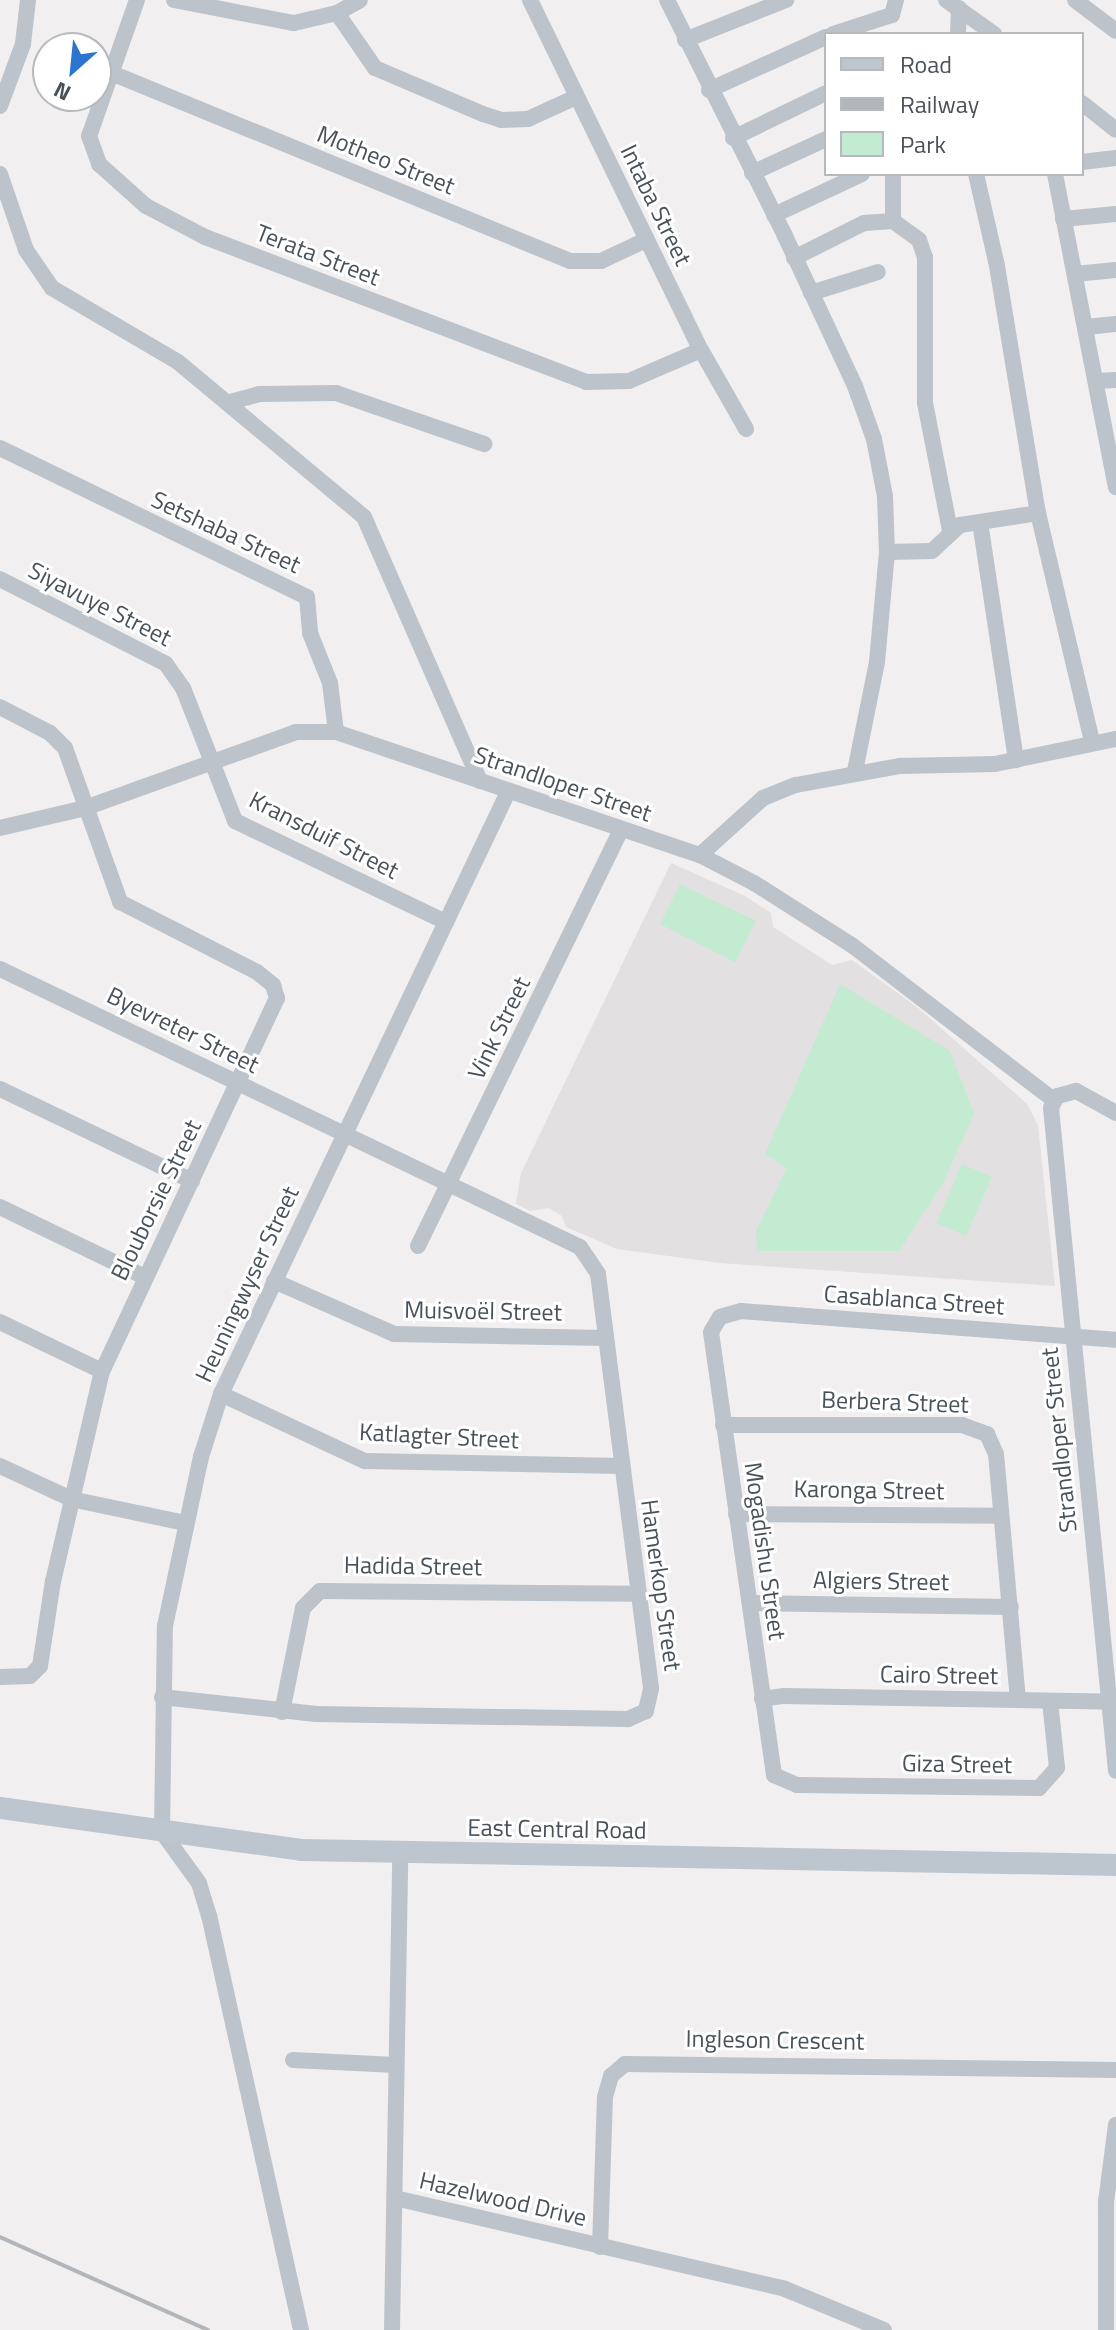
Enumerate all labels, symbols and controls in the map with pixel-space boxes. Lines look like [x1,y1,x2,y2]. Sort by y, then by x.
north arrow [32,32,112,112]
legend [824,32,1084,176]
text: Road [900,46,952,82]
text: N [48,73,77,110]
text: Railway [900,86,979,122]
street label: Motheo Street [313,119,459,201]
text: Park [900,126,946,162]
street label: Intaba Street [614,140,698,270]
street label: Terata Street [252,218,384,292]
street label: Setshaba Street [147,485,305,579]
street label: Siyavuye Street [24,556,176,652]
street label: Strandloper Street [471,740,655,828]
street label: Kransduif Street [245,785,403,885]
street label: Vink Street [462,972,536,1084]
street label: Byevreter Street [102,981,264,1079]
street label: Blouborsie Street [105,1115,207,1285]
street label: Heuningwyser Street [189,1182,305,1386]
street label: Casablanca Street [823,1279,1005,1321]
street label: Muisvoël Street [404,1295,562,1327]
street label: Strandloper Street [1035,1346,1083,1534]
street label: Berbera Street [821,1385,969,1419]
street label: Katlagter Street [358,1417,520,1455]
street label: Mogadishu Street [738,1460,792,1642]
street label: Karonga Street [793,1474,945,1506]
street label: Hamerkop Street [635,1498,687,1672]
street label: Hadida Street [344,1550,482,1582]
street label: Algiers Street [813,1565,949,1597]
street label: Cairo Street [880,1660,998,1690]
street label: Giza Street [902,1749,1012,1779]
street label: East Central Road [467,1813,647,1845]
street label: Ingleson Crescent [685,2024,865,2056]
street label: Hazelwood Drive [417,2166,589,2232]

